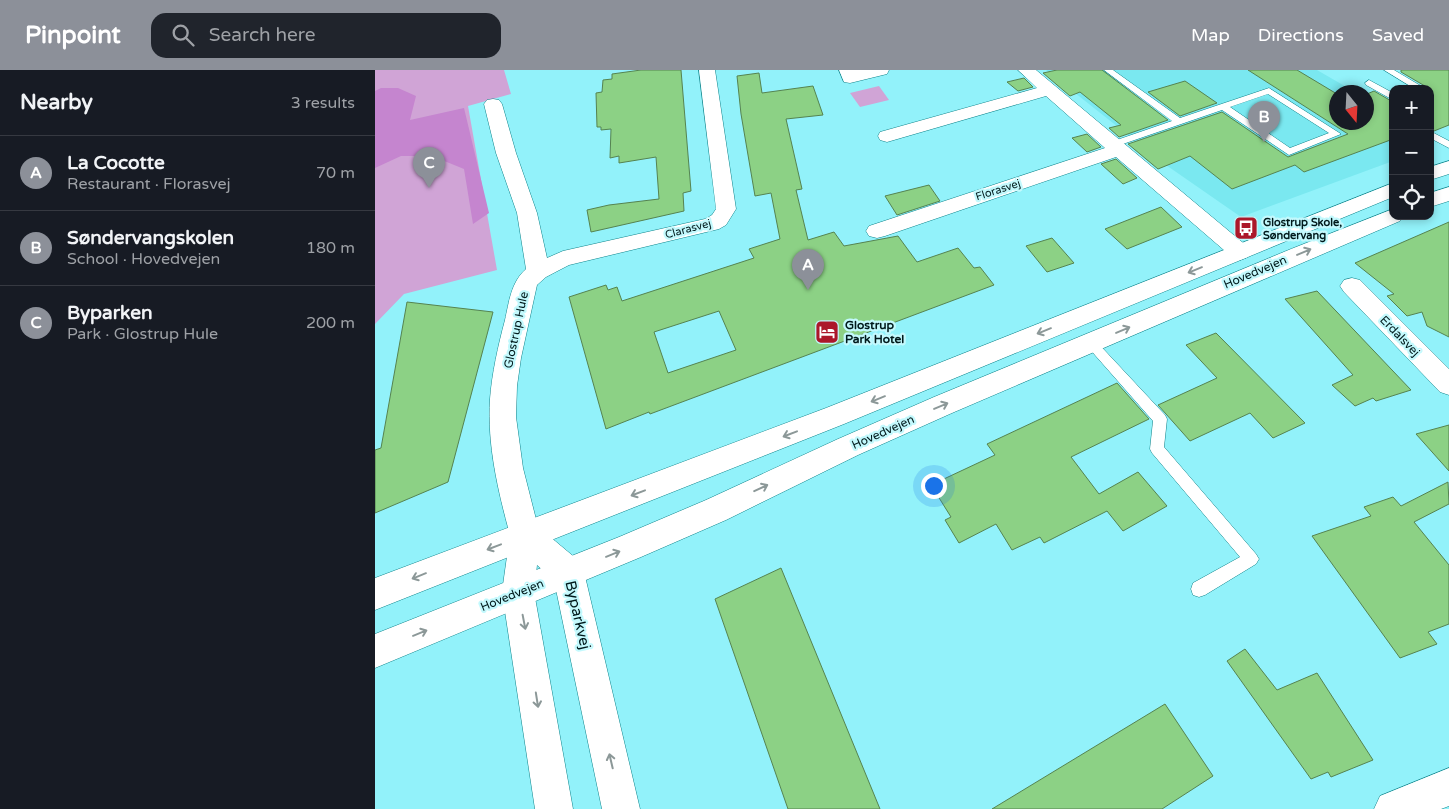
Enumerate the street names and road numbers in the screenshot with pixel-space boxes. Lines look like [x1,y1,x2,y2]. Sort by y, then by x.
street label: Florasvej [974,177,1022,203]
street label: Clarasvej [664,217,713,241]
street label: Hovedvejen [1221,252,1289,292]
street label: Glostrup Hule [501,290,531,370]
street label: Erdalsvej [1377,313,1423,359]
street label: Hovedvejen [850,412,916,452]
street label: Hovedvejen [478,576,546,614]
street label: Byparkvej [561,579,595,651]

